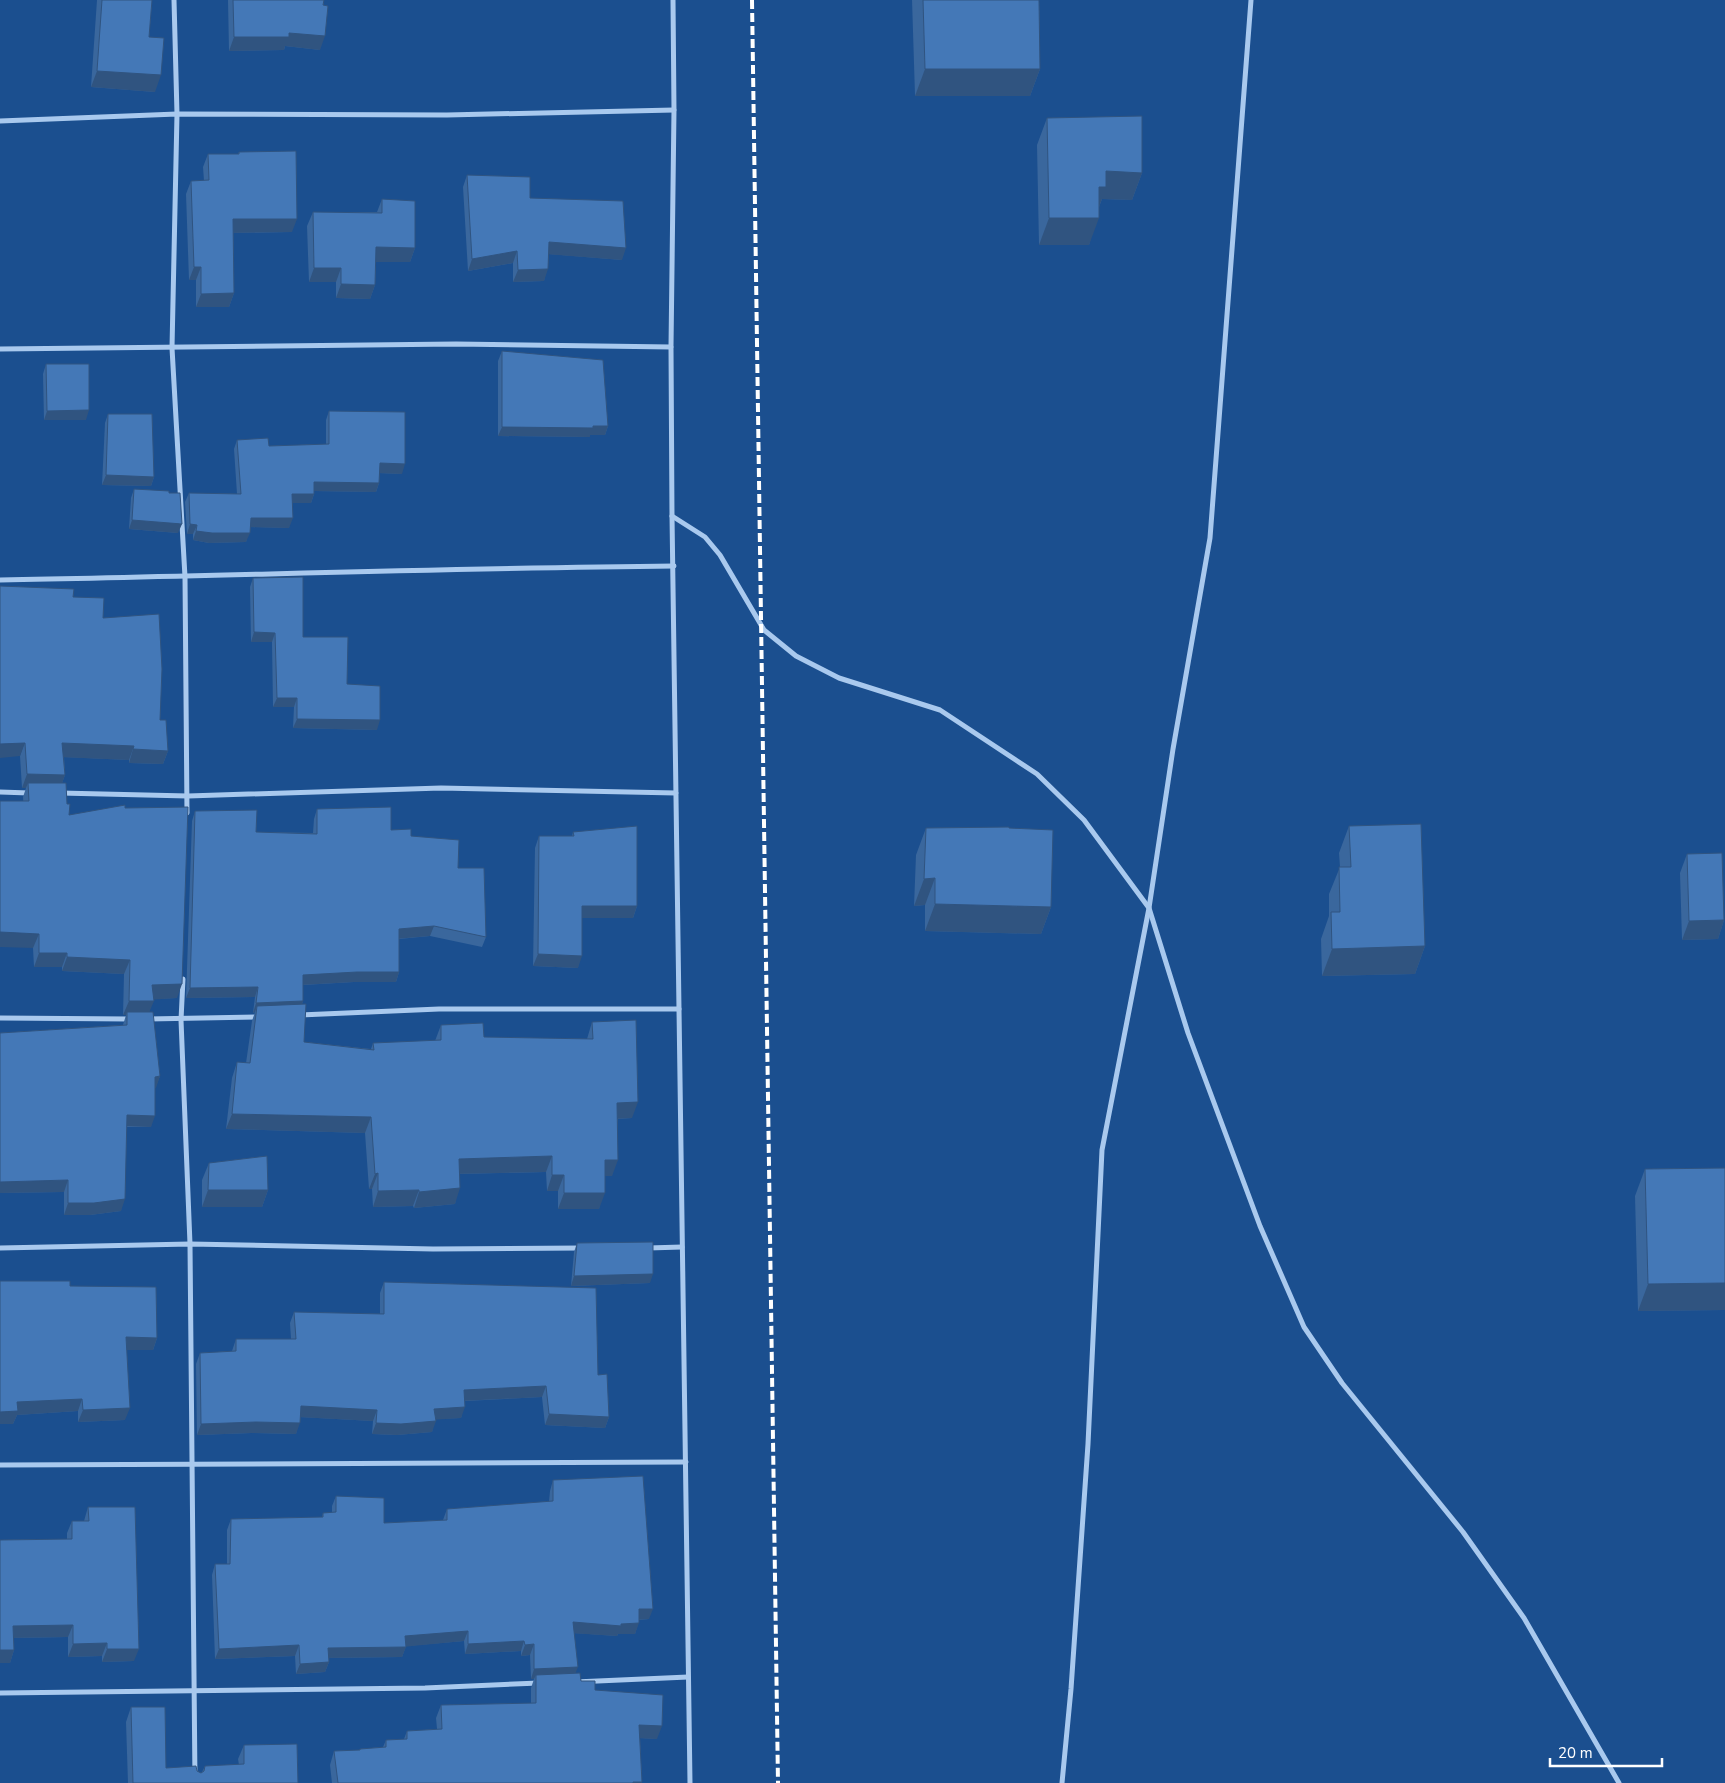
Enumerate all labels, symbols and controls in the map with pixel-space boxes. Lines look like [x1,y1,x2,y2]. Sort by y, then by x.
scale bar [1550,1736,1662,1768]
text: 20 m [1558,1743,1593,1763]

